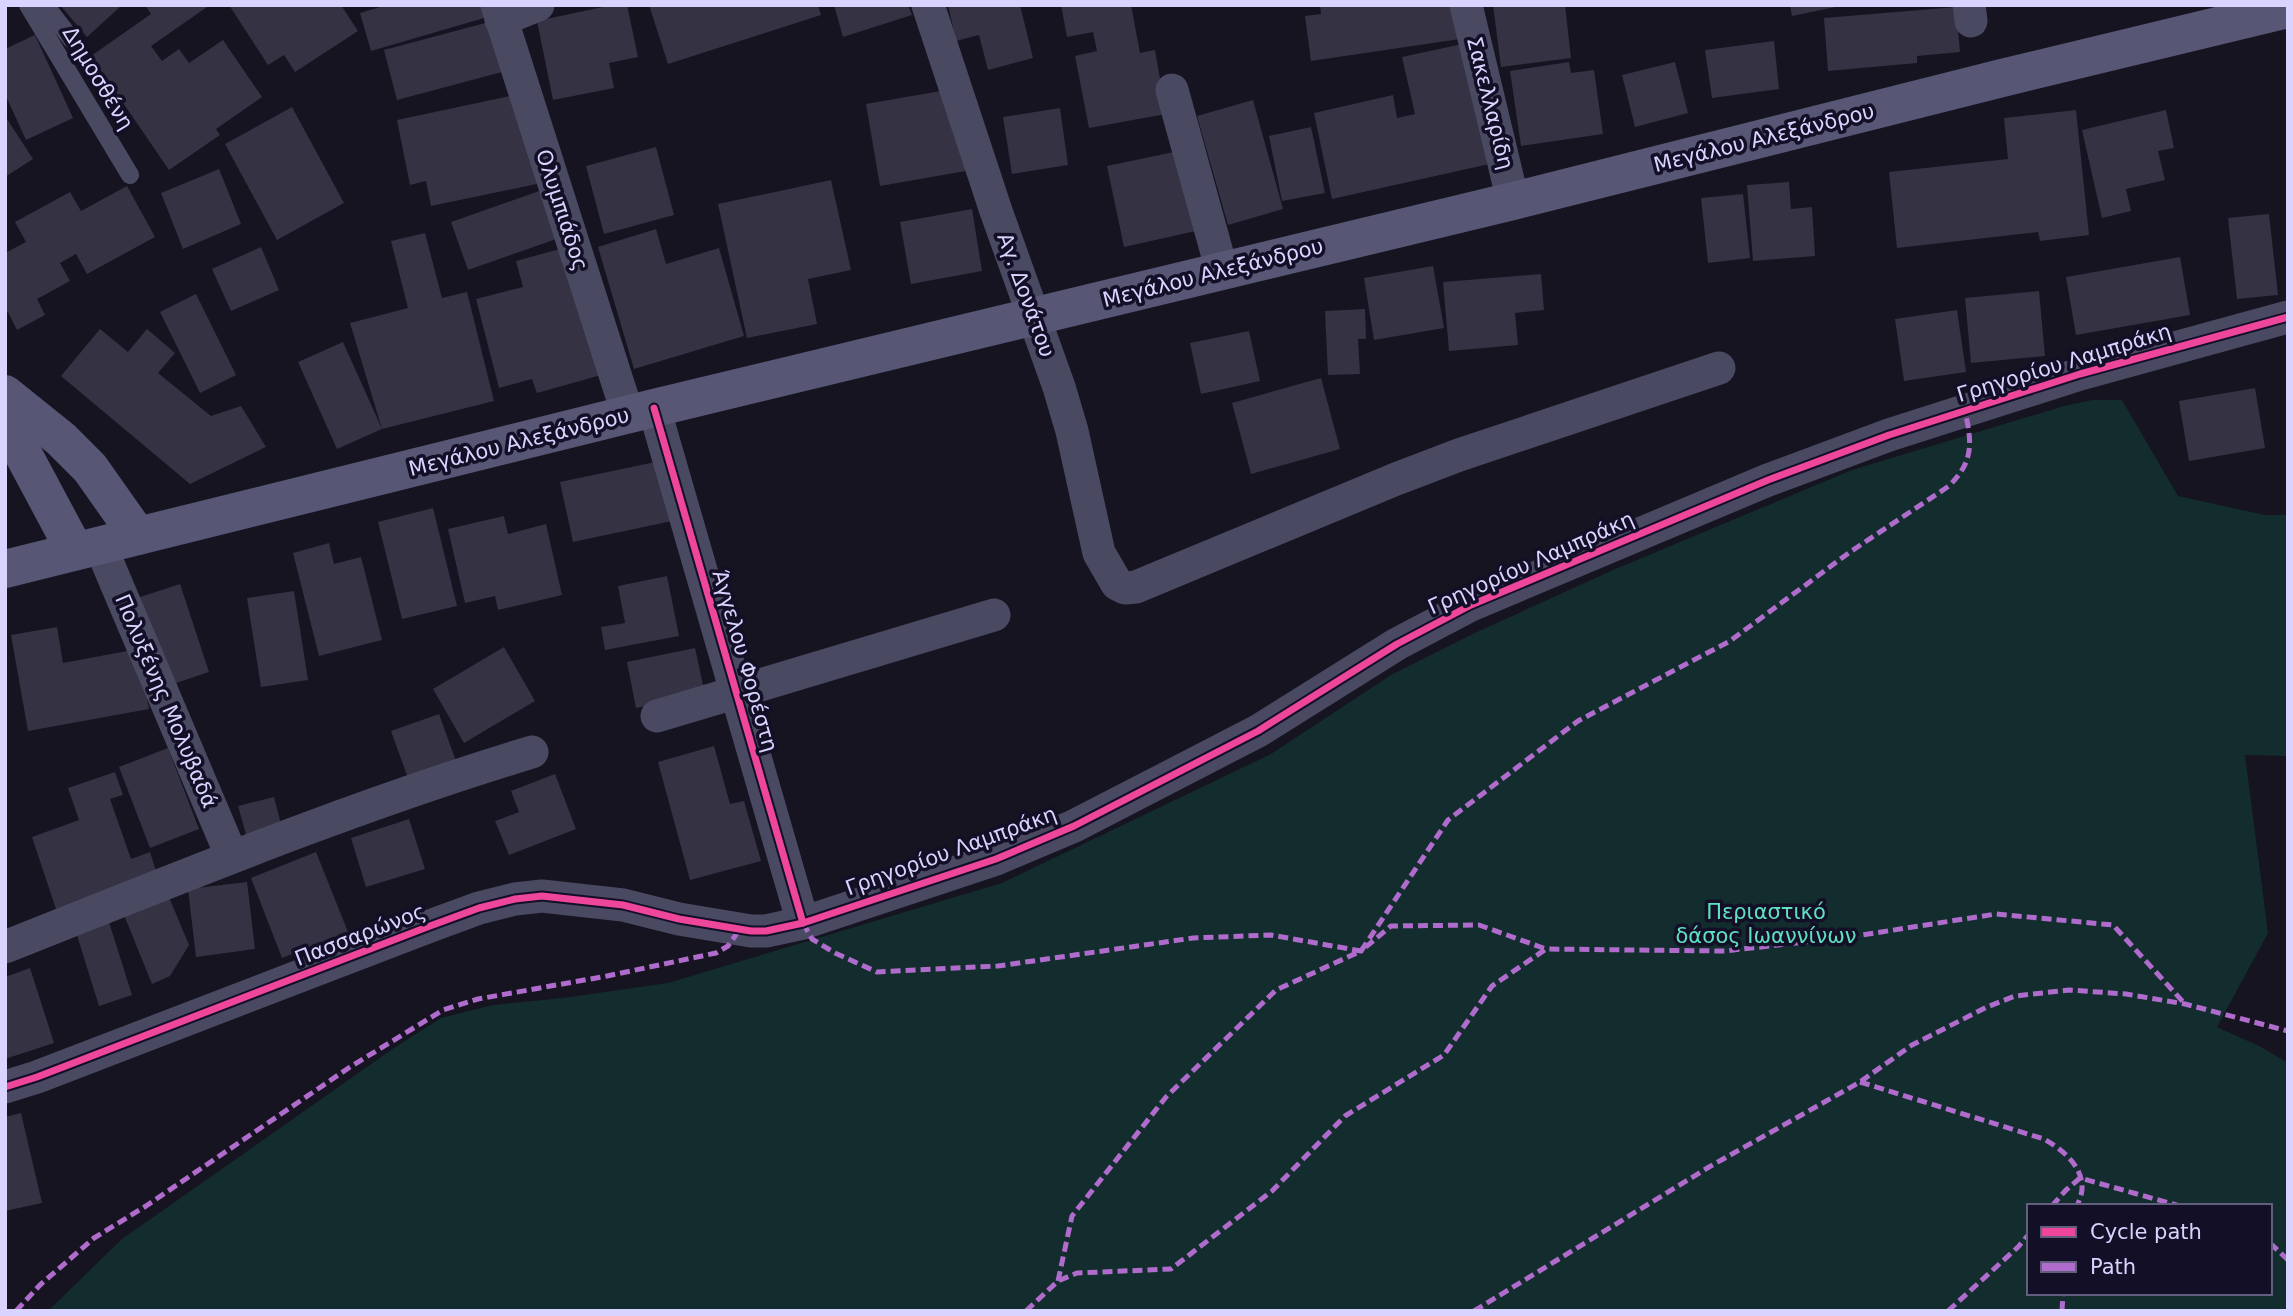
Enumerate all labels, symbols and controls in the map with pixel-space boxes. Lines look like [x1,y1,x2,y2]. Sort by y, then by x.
street label: Δημοσθένη [58,22,138,134]
street label: Σακελλαρίδη [1462,34,1518,172]
street label: Μεγάλου Αλεξάνδρου [1651,99,1877,177]
street label: Ολυμπιάδος [531,146,593,274]
street label: Αγ. Δονάτου [992,230,1060,360]
street label: Μεγάλου Αλεξάνδρου [1100,234,1326,312]
street label: Γρηγορίου Λαμπράκη [1954,319,2174,407]
street label: Μεγάλου Αλεξάνδρου [406,403,632,481]
street label: Γρηγορίου Λαμπράκη [1424,507,1638,619]
street label: Άγγελου Φορέστη [708,567,782,755]
street label: Πολυξένης Μολυβαδά [110,591,222,811]
street label: Γρηγορίου Λαμπράκη [842,802,1060,900]
street label: Πασσαρώνος [291,899,429,971]
park label: Περιαστικό δάσος Ιωαννίνων [1675,900,1857,948]
legend [2027,1204,2272,1295]
text: Cycle path [2090,1220,2202,1244]
text: Path [2090,1255,2136,1279]

